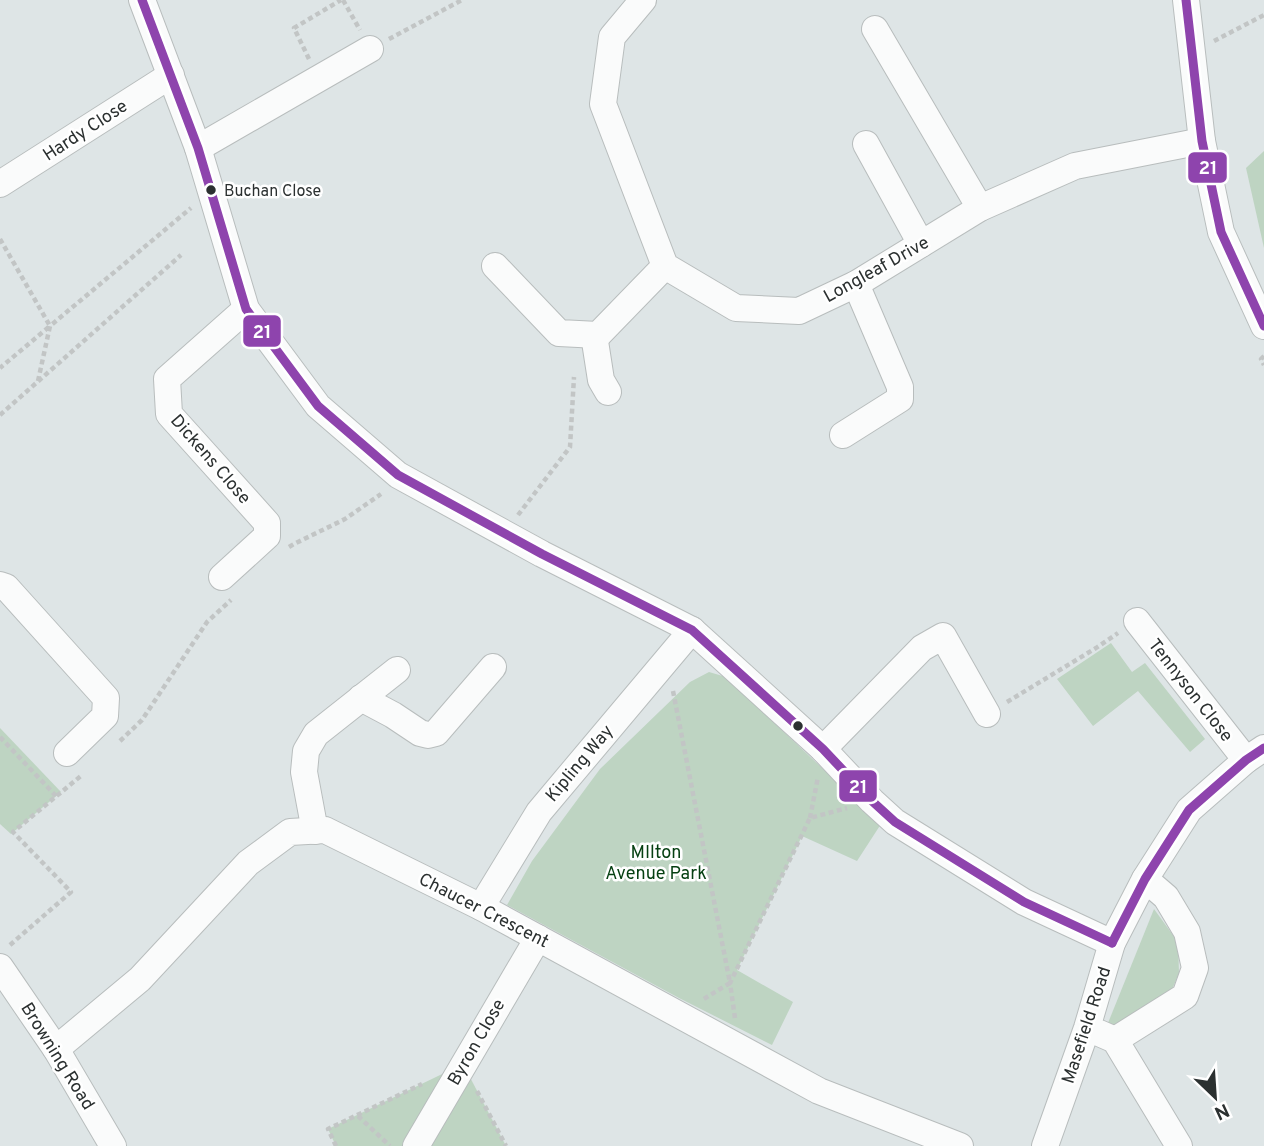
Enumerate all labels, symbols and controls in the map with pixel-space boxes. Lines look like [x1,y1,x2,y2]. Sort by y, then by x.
street label: Hardy Close [39,95,132,167]
line badge: 21 [1187,151,1228,184]
text: 21 [1198,157,1218,181]
place label: Buchan Close [224,182,321,202]
marker: Buchan Close [204,183,218,197]
street label: Longleaf Drive [820,232,934,309]
line badge: 21 [242,314,282,348]
text: 21 [252,321,272,345]
street label: Dickens Close [165,410,255,510]
street label: Tennyson Close [1142,635,1237,747]
unlabelled marker [791,719,805,733]
street label: Kipling Way [541,721,619,807]
line badge: 21 [838,769,878,803]
text: 21 [848,776,868,800]
park label: MIlton Avenue Park [605,842,707,886]
street label: Chaucer Crescent [414,869,552,954]
street label: Masefield Road [1058,964,1117,1087]
street label: Byron Close [443,995,511,1090]
street label: Browning Road [15,999,99,1115]
north arrow [1180,1062,1250,1132]
text: N [1210,1097,1233,1124]

